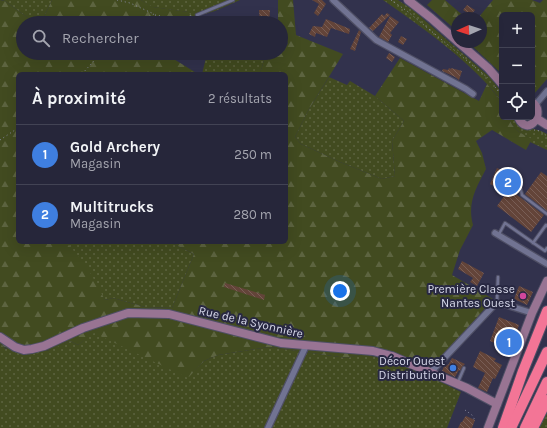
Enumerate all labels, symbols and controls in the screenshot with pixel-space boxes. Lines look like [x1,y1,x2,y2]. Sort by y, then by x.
north arrow [451,12,487,48]
map controls [499,12,535,120]
button: + [499,12,535,48]
search box [16,16,288,60]
icon: search [30,27,52,49]
text: Rechercher [62,29,139,47]
button: − [499,48,535,84]
button: locate [499,84,535,120]
text: À proximité [32,88,126,108]
text: 2 résultats [208,91,272,106]
text: Gold Archery [70,138,160,156]
text: 1 [43,147,47,162]
text: 250 m [234,147,272,162]
text: Magasin [70,156,121,171]
pin: 2 [495,167,521,197]
text: Multitrucks [70,198,154,216]
text: 2 [41,207,49,222]
text: 280 m [234,207,272,222]
text: Magasin [70,216,121,231]
your location [330,281,350,301]
place label: Première Classe Nantes Ouest [427,282,515,310]
marker: Première Classe Nantes Ouest [518,291,528,301]
street label: Rue de la Syonnière [197,303,305,341]
pin: 1 [496,327,522,357]
place label: Décor Ouest Distribution [379,354,445,382]
marker: Décor Ouest Distribution [448,363,458,373]

